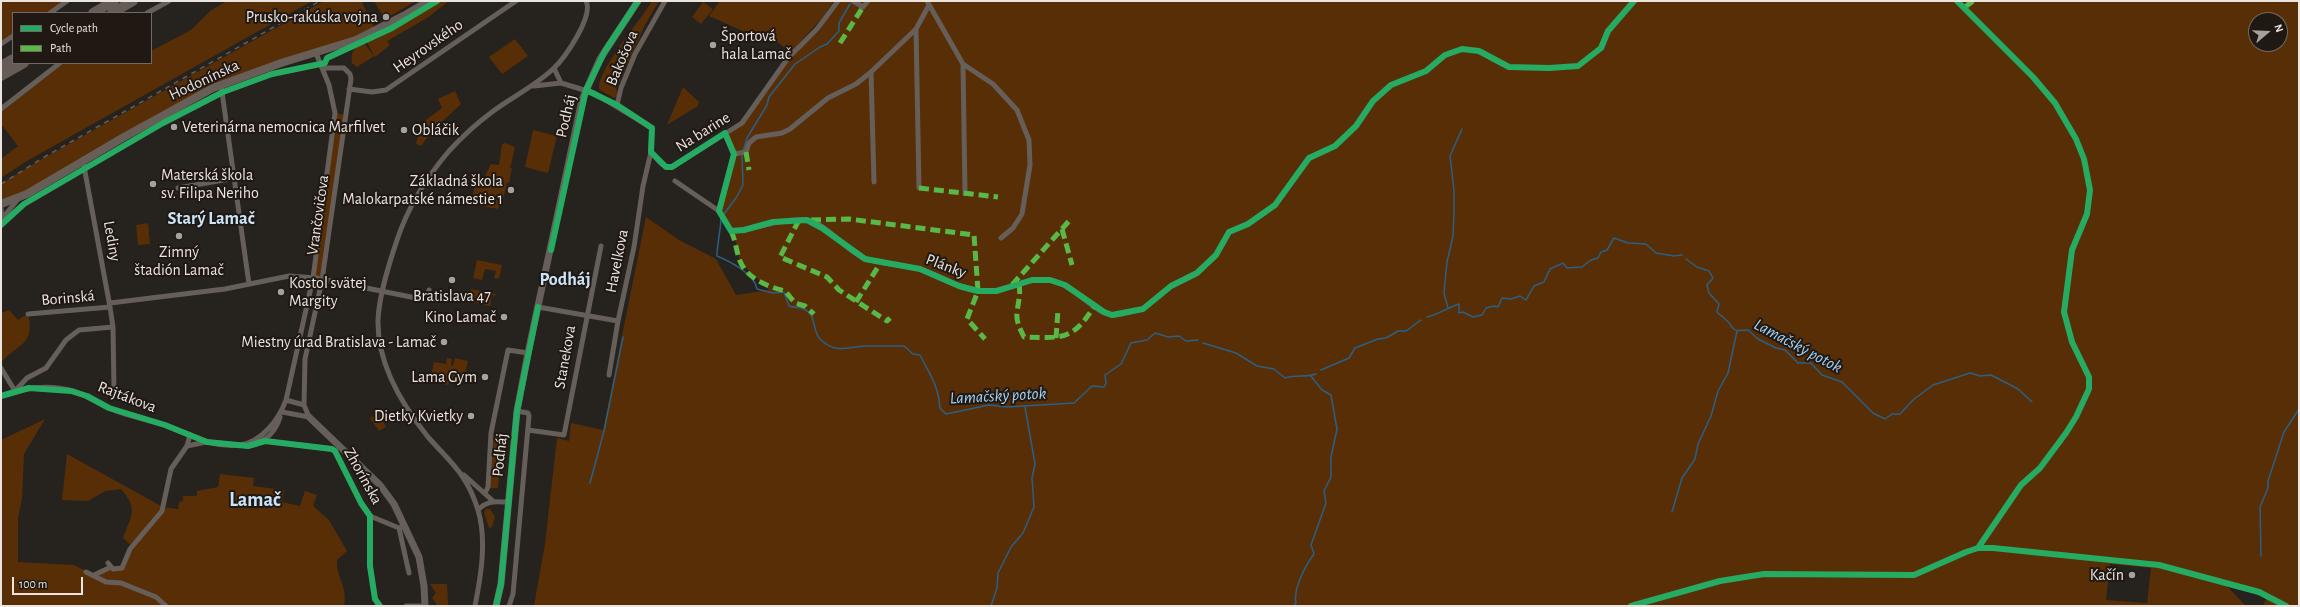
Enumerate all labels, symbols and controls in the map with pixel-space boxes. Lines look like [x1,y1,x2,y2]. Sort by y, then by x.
place label: Prusko-rakúska vojna [246,7,378,27]
legend [12,12,152,64]
marker: Prusko-rakúska vojna [381,12,391,22]
north arrow [2248,12,2288,52]
street label: Heyrovského [389,15,467,77]
text: Cycle path [50,22,98,34]
text: N [2272,23,2285,34]
place label: Športová hala Lamač [721,26,791,64]
street label: Bakošova [602,27,642,89]
marker: Športová hala Lamač [708,40,718,50]
text: Path [50,42,72,54]
street label: Hodonínska [166,55,242,105]
street label: Podháj [552,93,580,139]
street label: Na barine [672,108,734,156]
place label: Veterinárna nemocnica Marfilvet [182,117,385,137]
place label: Obláčik [412,120,459,140]
marker: Veterinárna nemocnica Marfilvet [169,122,179,132]
marker: Obláčik [399,125,409,135]
place label: Materská škola sv. Filipa Neriho [161,165,259,203]
place label: Základná škola Malokarpatské námestie 1 [342,171,503,209]
street label: Vrančovičova [303,174,333,256]
marker: Materská škola sv. Filipa Neriho [148,179,158,189]
marker: Základná škola Malokarpatské námestie 1 [506,185,516,195]
district label: Starý Lamač [167,208,255,230]
street label: Lediny [99,219,125,263]
street label: Havelkova [601,228,633,294]
marker: Zimný štadión Lamač [174,231,184,241]
place label: Zimný štadión Lamač [134,242,224,280]
street label: Plánky [923,250,969,282]
district label: Podháj [539,269,591,291]
place label: Kostol svätej Margity [289,273,367,311]
marker: Bratislava 47 [447,275,457,285]
street label: Borinská [40,286,96,310]
place label: Bratislava 47 [413,286,491,306]
marker: Kostol svätej Margity [276,287,286,297]
place label: Kino Lamač [424,307,496,327]
marker: Kino Lamač [499,312,509,322]
water label: Lamačský potok [1750,314,1846,378]
street label: Stanekova [550,324,580,390]
place label: Miestny úrad Bratislava - Lamač [241,332,436,352]
marker: Miestny úrad Bratislava - Lamač [439,337,449,347]
place label: Lama Gym [411,367,477,387]
marker: Lama Gym [480,372,490,382]
street label: Rajtákova [95,377,159,417]
water label: Lamačský potok [949,383,1047,409]
place label: Dietky Kvietky [374,406,463,426]
marker: Dietky Kvietky [466,411,476,421]
street label: Podháj [488,432,512,478]
street label: Zhorínska [340,444,386,508]
district label: Lamač [229,488,281,512]
place label: Kačín [2090,565,2124,585]
scale bar [14,569,85,595]
marker: Kačín [2127,570,2137,580]
text: 100 m [19,578,47,590]

